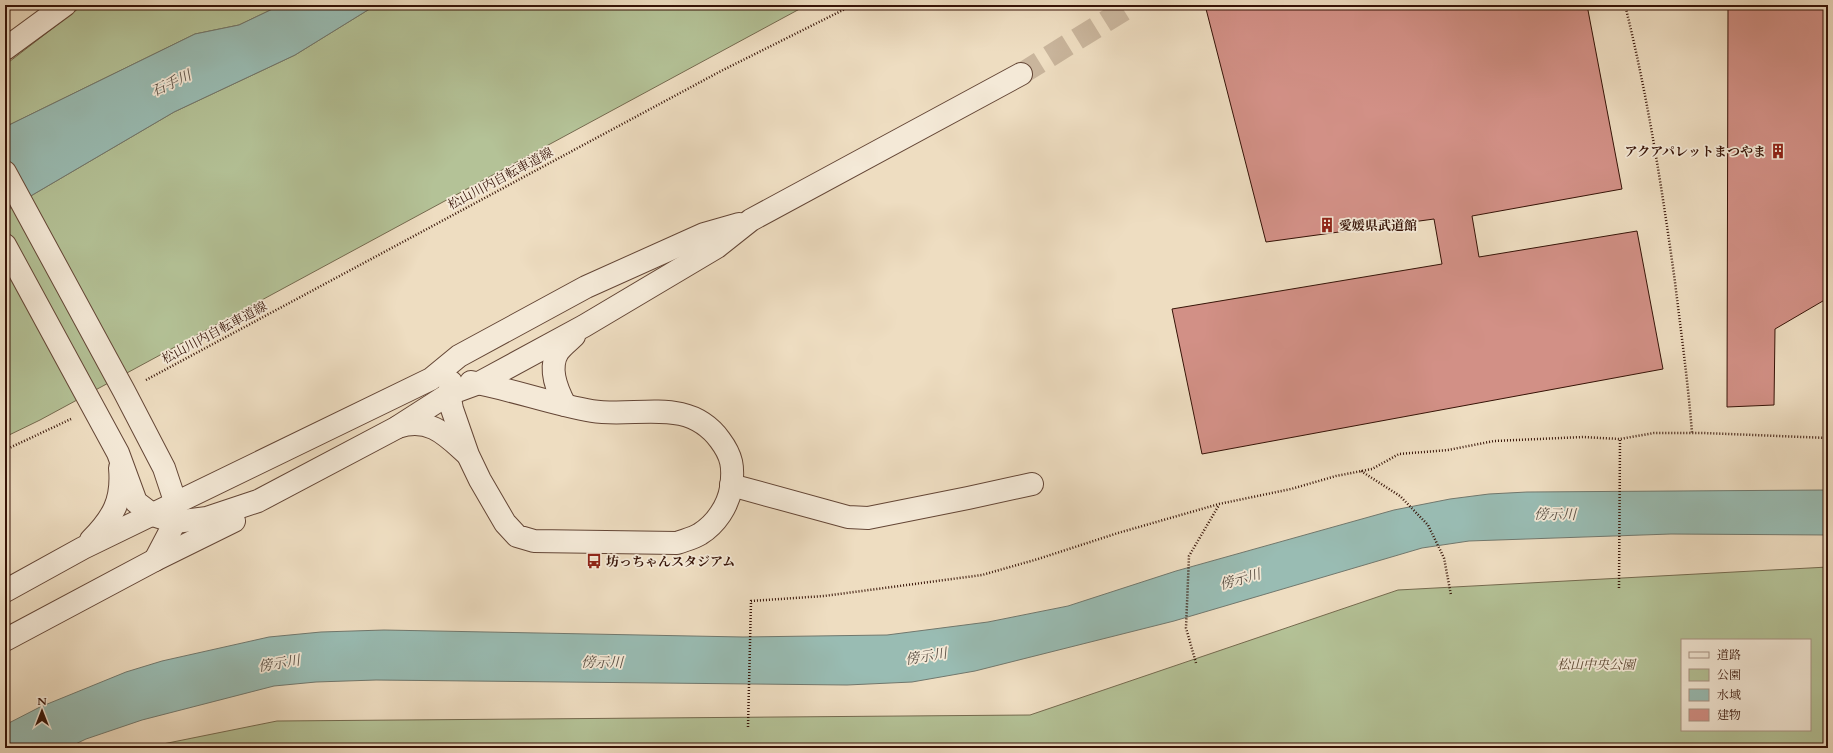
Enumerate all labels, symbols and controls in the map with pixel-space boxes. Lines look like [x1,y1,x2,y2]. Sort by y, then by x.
water label: 石手川 [148,65,196,101]
building icon: アクアパレットまつやま [1769,142,1787,160]
street label: 松山川内自転車道線 [445,143,556,214]
place label: アクアパレットまつやま [1625,143,1766,161]
building icon: 愛媛県武道館 [1318,216,1336,234]
place label: 愛媛県武道館 [1339,217,1417,235]
street label: 松山川内自転車道線 [159,297,270,368]
water label: 傍示川 [1534,505,1578,524]
bus stop icon: 坊っちゃんスタジアム [585,552,603,570]
place label: 坊っちゃんスタジアム [606,553,735,571]
water label: 傍示川 [1217,564,1265,594]
legend [1681,639,1811,731]
water label: 傍示川 [904,644,950,669]
text: 道路 [1717,647,1741,663]
water label: 傍示川 [257,651,303,676]
water label: 傍示川 [581,653,625,672]
park label: 松山中央公園 [1557,656,1637,674]
text: 公園 [1717,667,1741,683]
text: 水域 [1717,687,1741,703]
north arrow [22,691,62,731]
text: N [37,694,47,709]
text: 建物 [1717,707,1741,723]

